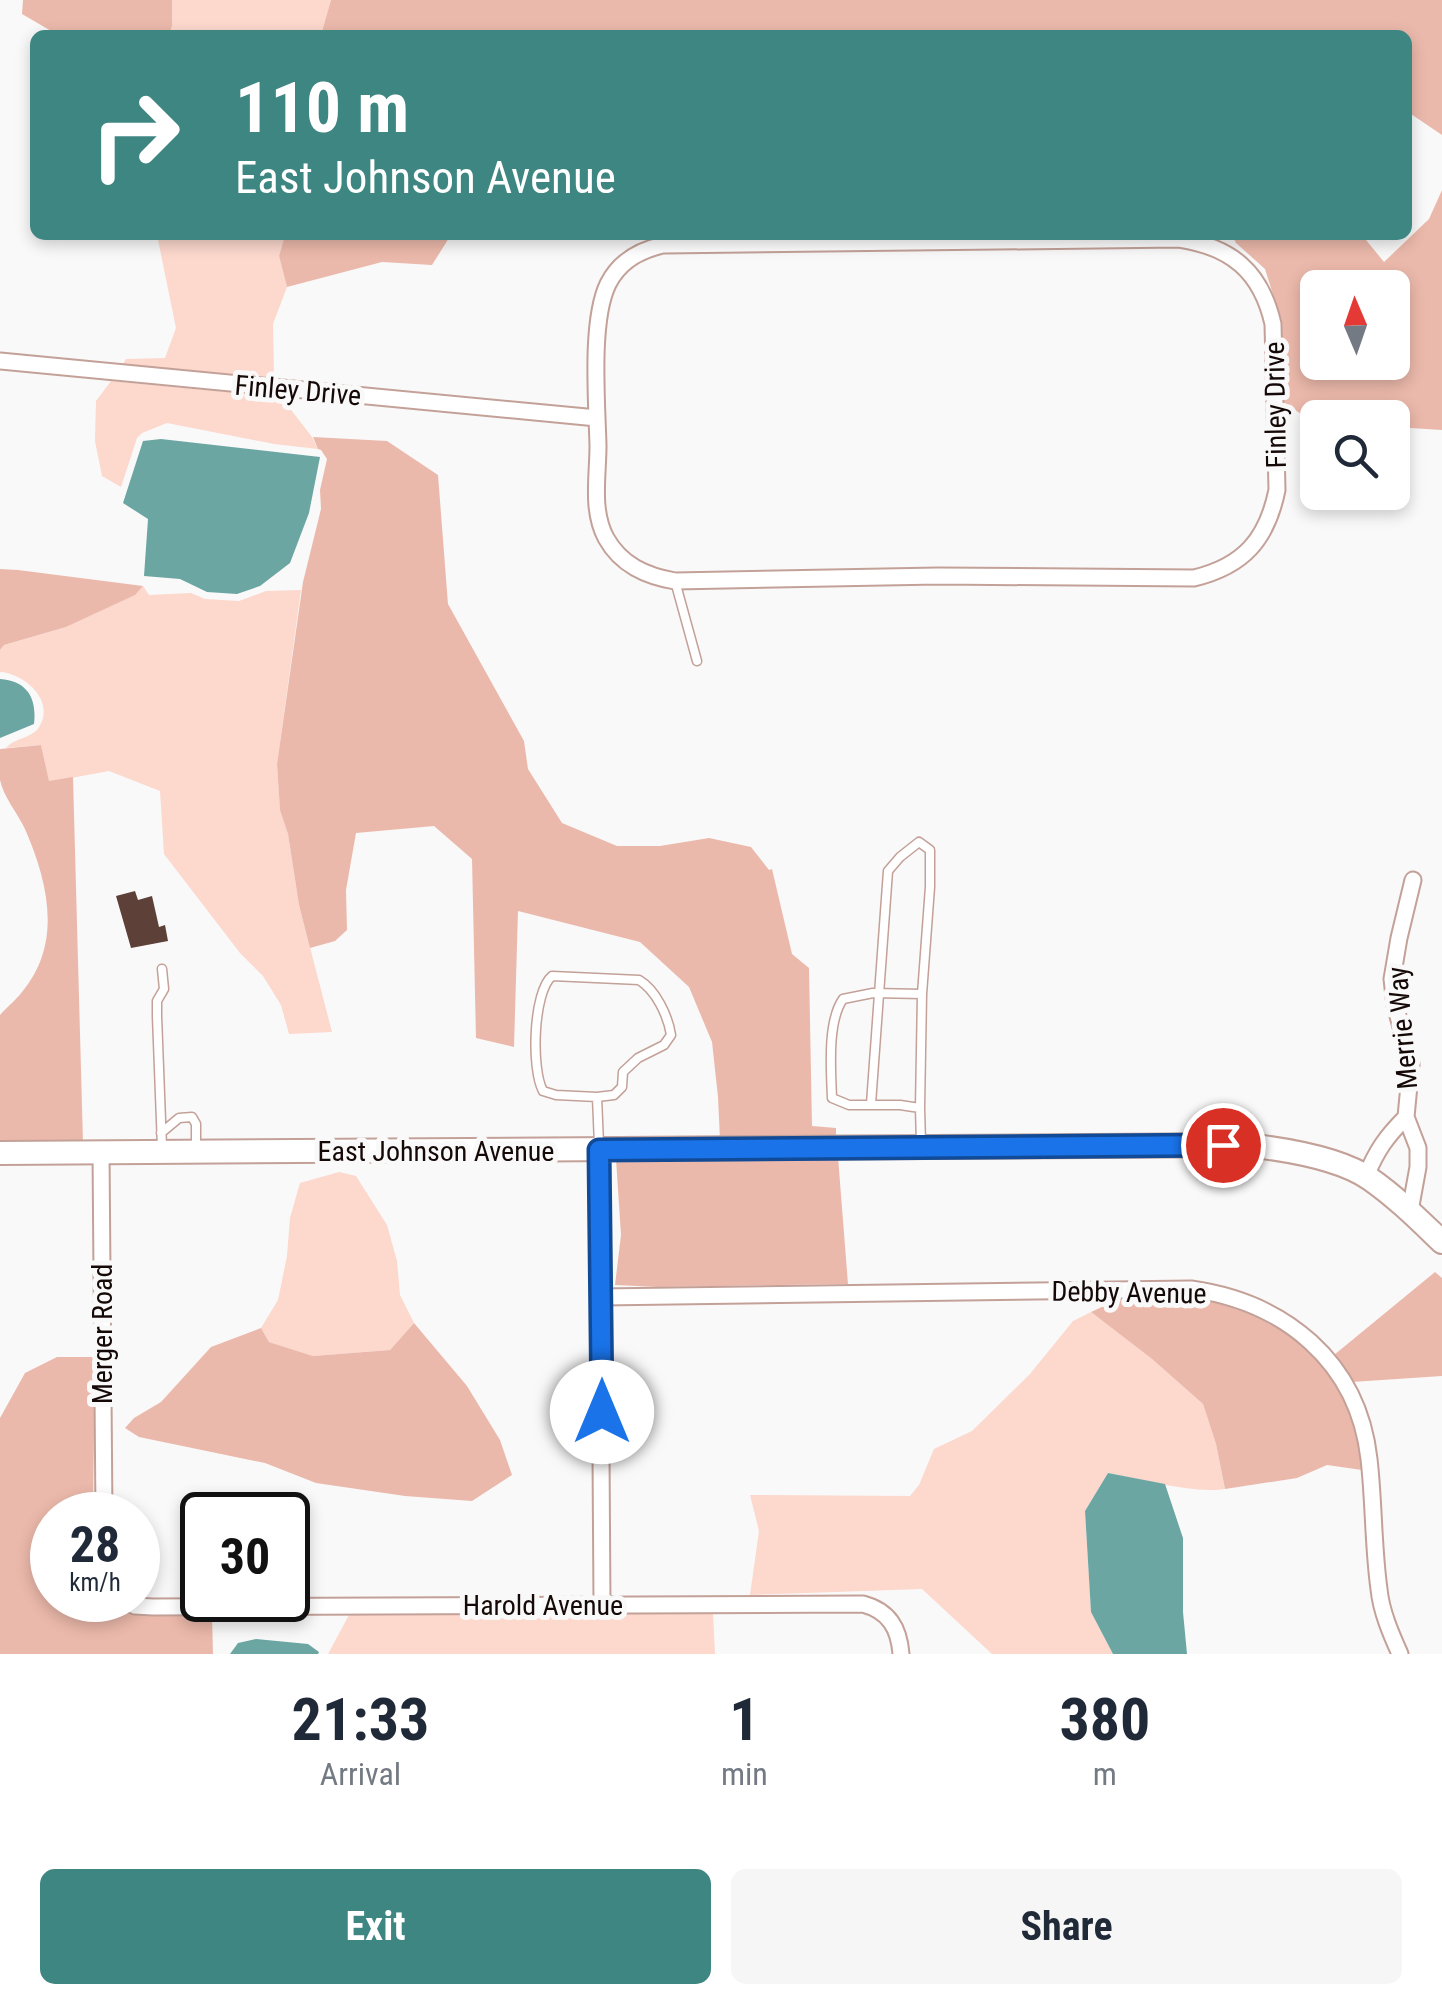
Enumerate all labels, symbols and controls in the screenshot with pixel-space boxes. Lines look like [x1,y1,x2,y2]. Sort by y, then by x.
text: 110 m [235,67,409,149]
icon: right [70,70,200,200]
text: East Johnson Avenue [235,151,616,204]
north arrow [1300,270,1410,380]
map controls [1300,270,1410,510]
street label: Finley Drive [1258,341,1293,469]
street label: Finley Drive [233,369,363,412]
button: search [1300,400,1410,510]
street label: Merrie Way [1381,965,1424,1091]
pin [1181,1103,1266,1188]
icon: arrive [1196,1118,1251,1173]
street label: East Johnson Avenue [318,1135,554,1168]
street label: Merger Road [86,1264,119,1404]
street label: Debby Avenue [1051,1275,1207,1310]
position arrow [550,1360,654,1464]
speed limit sign: 30 [180,1492,310,1622]
text: 28 [70,1516,120,1574]
text: km/h [69,1568,121,1597]
street label: Harold Avenue [463,1589,623,1622]
text: 21:33 [292,1684,429,1755]
text: 1 [729,1684,760,1755]
text: 380 [1059,1684,1150,1755]
text: Arrival [320,1755,401,1793]
text: min [721,1755,768,1793]
text: m [1093,1755,1117,1793]
button: Exit [40,1869,711,1984]
button: Share [731,1869,1402,1984]

